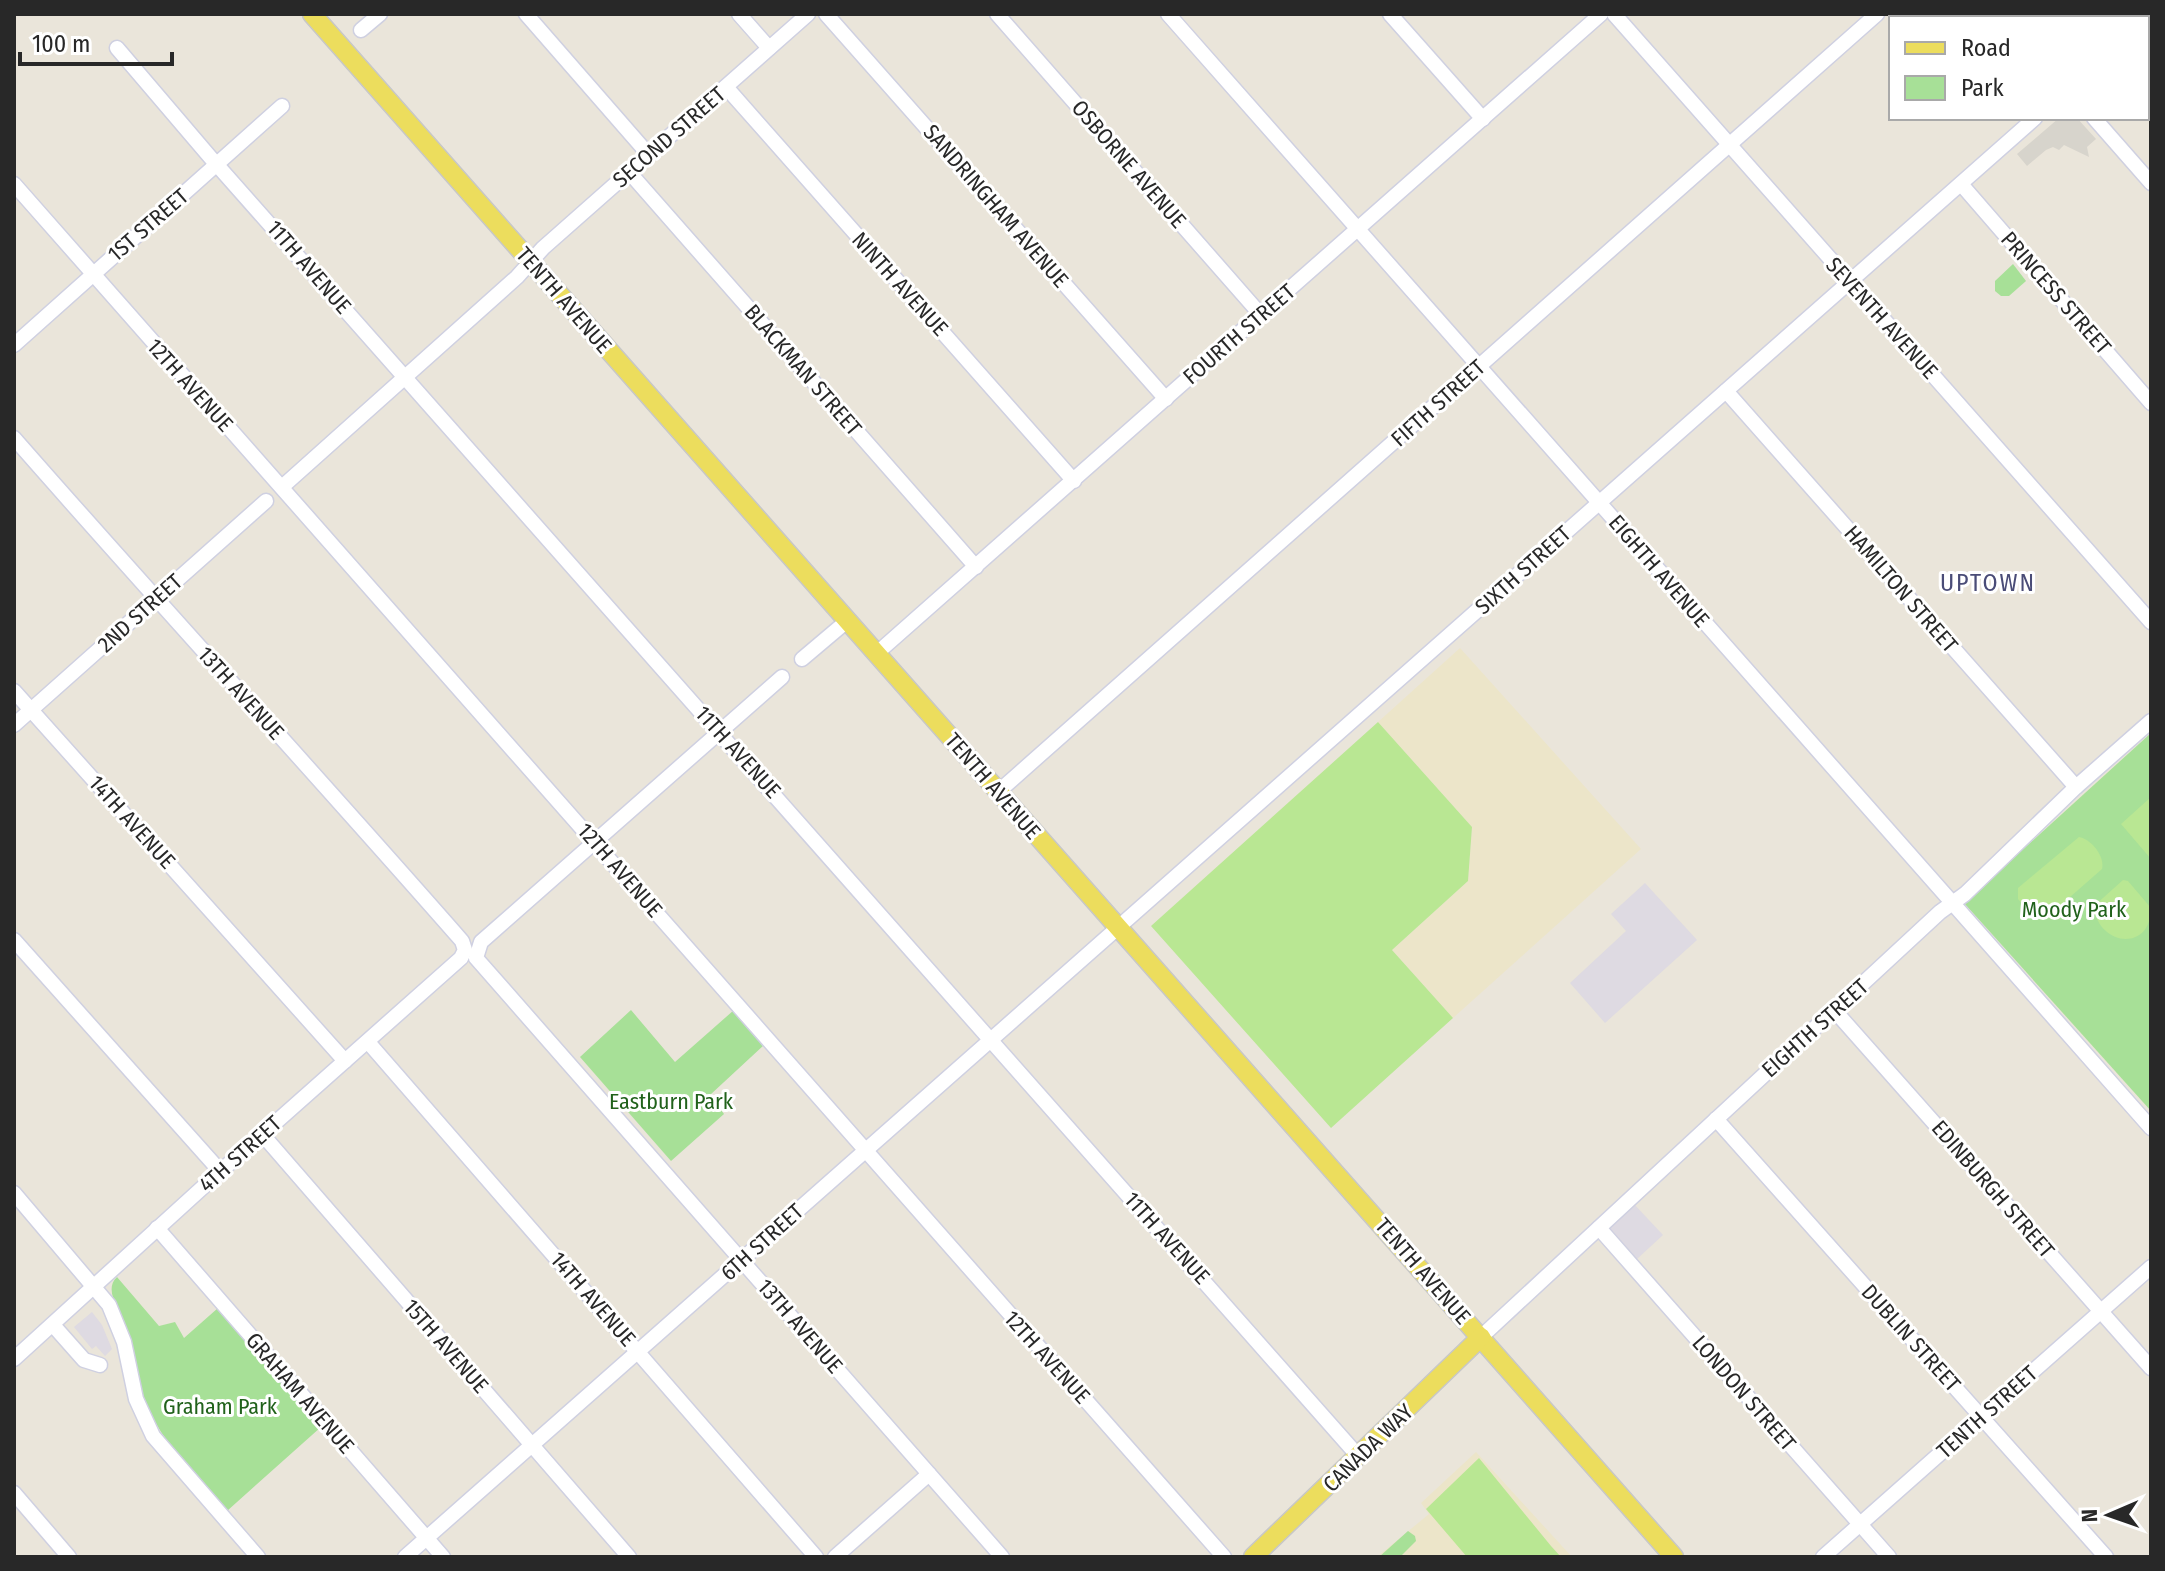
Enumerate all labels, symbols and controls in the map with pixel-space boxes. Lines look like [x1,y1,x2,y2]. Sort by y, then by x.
scale bar [20,16,172,66]
legend [1889,16,2149,120]
text: 100 m [32,30,90,58]
text: Road [1961,34,2011,62]
text: Park [1961,74,2004,102]
street label: SECOND STREET [607,80,731,193]
street label: OSBORNE AVENUE [1066,94,1192,234]
street label: SANDRINGHAM AVENUE [918,119,1074,293]
street label: 1ST STREET [102,182,194,267]
street label: 11TH AVENUE [261,215,357,319]
street label: NINTH AVENUE [846,226,954,342]
street label: PRINCESS STREET [1995,226,2117,361]
street label: TENTH AVENUE [511,241,617,359]
street label: SEVENTH AVENUE [1820,252,1944,384]
street label: FOURTH STREET [1177,277,1301,390]
street label: BLACKMAN STREET [739,299,868,442]
street label: 12TH AVENUE [141,333,239,437]
street label: FIFTH STREET [1385,353,1491,452]
street label: EIGHTH AVENUE [1603,509,1715,633]
street label: SIXTH STREET [1470,519,1577,620]
street label: HAMILTON STREET [1839,520,1964,659]
street label: 2ND STREET [92,567,188,658]
district label: UPTOWN [1940,569,2036,597]
street label: 13TH AVENUE [192,641,290,745]
street label: 11TH AVENUE [690,700,786,804]
street label: TENTH AVENUE [940,727,1046,845]
street label: 14TH AVENUE [83,770,181,874]
street label: 12TH AVENUE [572,817,668,923]
park label: Moody Park [2022,896,2127,923]
street label: EIGHTH STREET [1756,973,1874,1083]
park label: Eastburn Park [609,1088,734,1115]
street label: 4TH STREET [193,1109,287,1198]
street label: EDINBURGH STREET [1926,1115,2061,1264]
street label: 11TH AVENUE [1119,1186,1215,1290]
street label: 6TH STREET [715,1197,810,1286]
street label: TENTH AVENUE [1370,1212,1476,1330]
street label: 14TH AVENUE [545,1246,641,1352]
street label: 13TH AVENUE [752,1273,848,1379]
street label: DUBLIN STREET [1856,1279,1967,1398]
street label: 15TH AVENUE [398,1293,494,1399]
street label: 12TH AVENUE [998,1305,1096,1409]
street label: GRAHAM AVENUE [240,1327,360,1459]
street label: LONDON STREET [1686,1330,1802,1457]
street label: TENTH STREET [1931,1359,2043,1464]
park label: Graham Park [163,1393,278,1420]
street label: CANADA WAY [1317,1398,1419,1498]
north arrow [2069,1475,2149,1555]
text: N [2076,1509,2103,1523]

